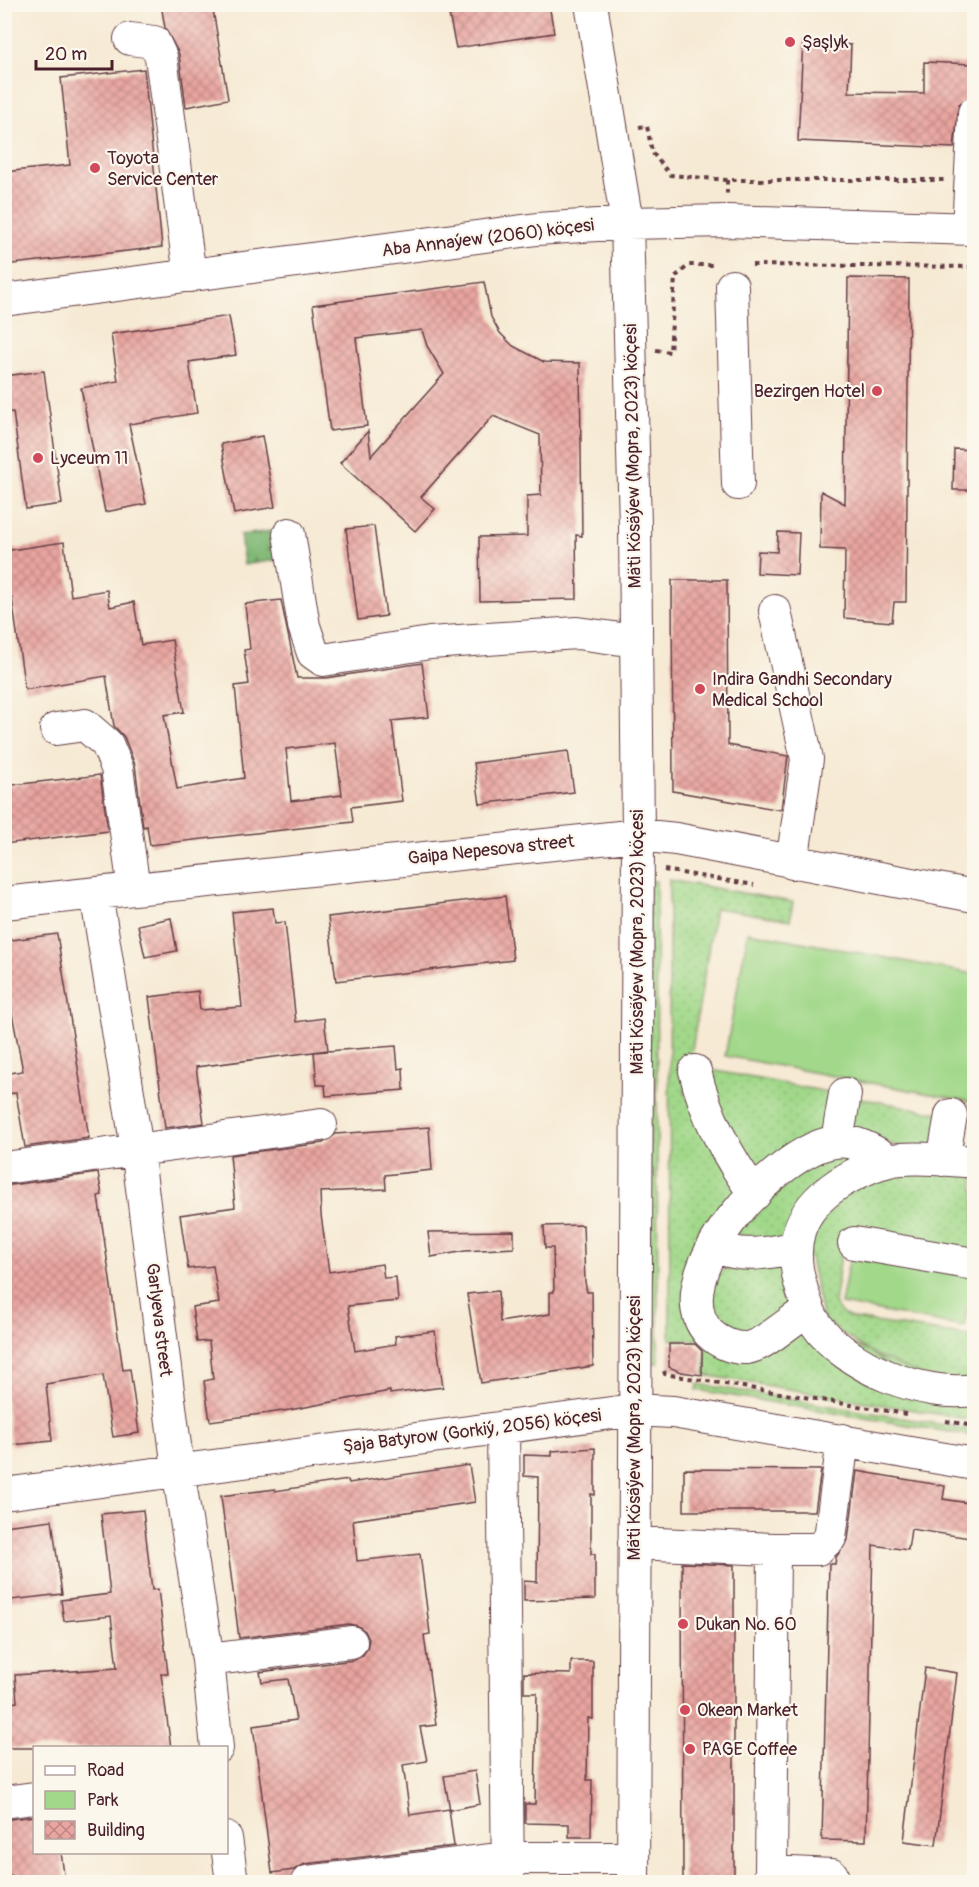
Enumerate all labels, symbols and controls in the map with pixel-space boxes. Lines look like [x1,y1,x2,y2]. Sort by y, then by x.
place label: Şaşlyk [802,31,849,54]
scale bar [36,33,112,71]
marker: Şaşlyk [783,35,797,49]
text: 20 m [45,43,87,66]
place label: Toyota Service Center [107,147,219,191]
marker: Toyota Service Center [88,161,102,175]
street label: Aba Annaýew (2060) köçesi [381,214,595,262]
street label: Mäti Kösäýew (Mopra, 2023) köçesi [619,323,647,589]
place label: Bezirgen Hotel [754,380,865,403]
marker: Bezirgen Hotel [870,384,884,398]
place label: Lyceum 11 [50,447,128,470]
marker: Lyceum 11 [31,451,45,465]
place label: Indira Gandhi Secondary Medical School [712,668,892,712]
marker: Indira Gandhi Secondary Medical School [693,682,707,696]
street label: Mäti Kösäýew (Mopra, 2023) köçesi [626,810,649,1074]
street label: Gaipa Nepesova street [407,830,576,870]
street label: Garlyeva street [141,1262,177,1379]
street label: Mäti Kösäýew (Mopra, 2023) köçesi [623,1296,646,1560]
street label: Şaja Batyrow (Gorkiý, 2056) köçesi [341,1404,603,1458]
place label: Dukan No. 60 [695,1613,797,1636]
marker: Dukan No. 60 [676,1617,690,1631]
place label: Okean Market [697,1699,799,1722]
marker: Okean Market [678,1703,692,1717]
place label: PAGE Coffee [702,1738,797,1761]
marker: PAGE Coffee [683,1742,697,1756]
legend [33,1746,228,1854]
text: Road [87,1759,124,1782]
text: Park [87,1789,119,1812]
text: Building [87,1819,145,1842]

